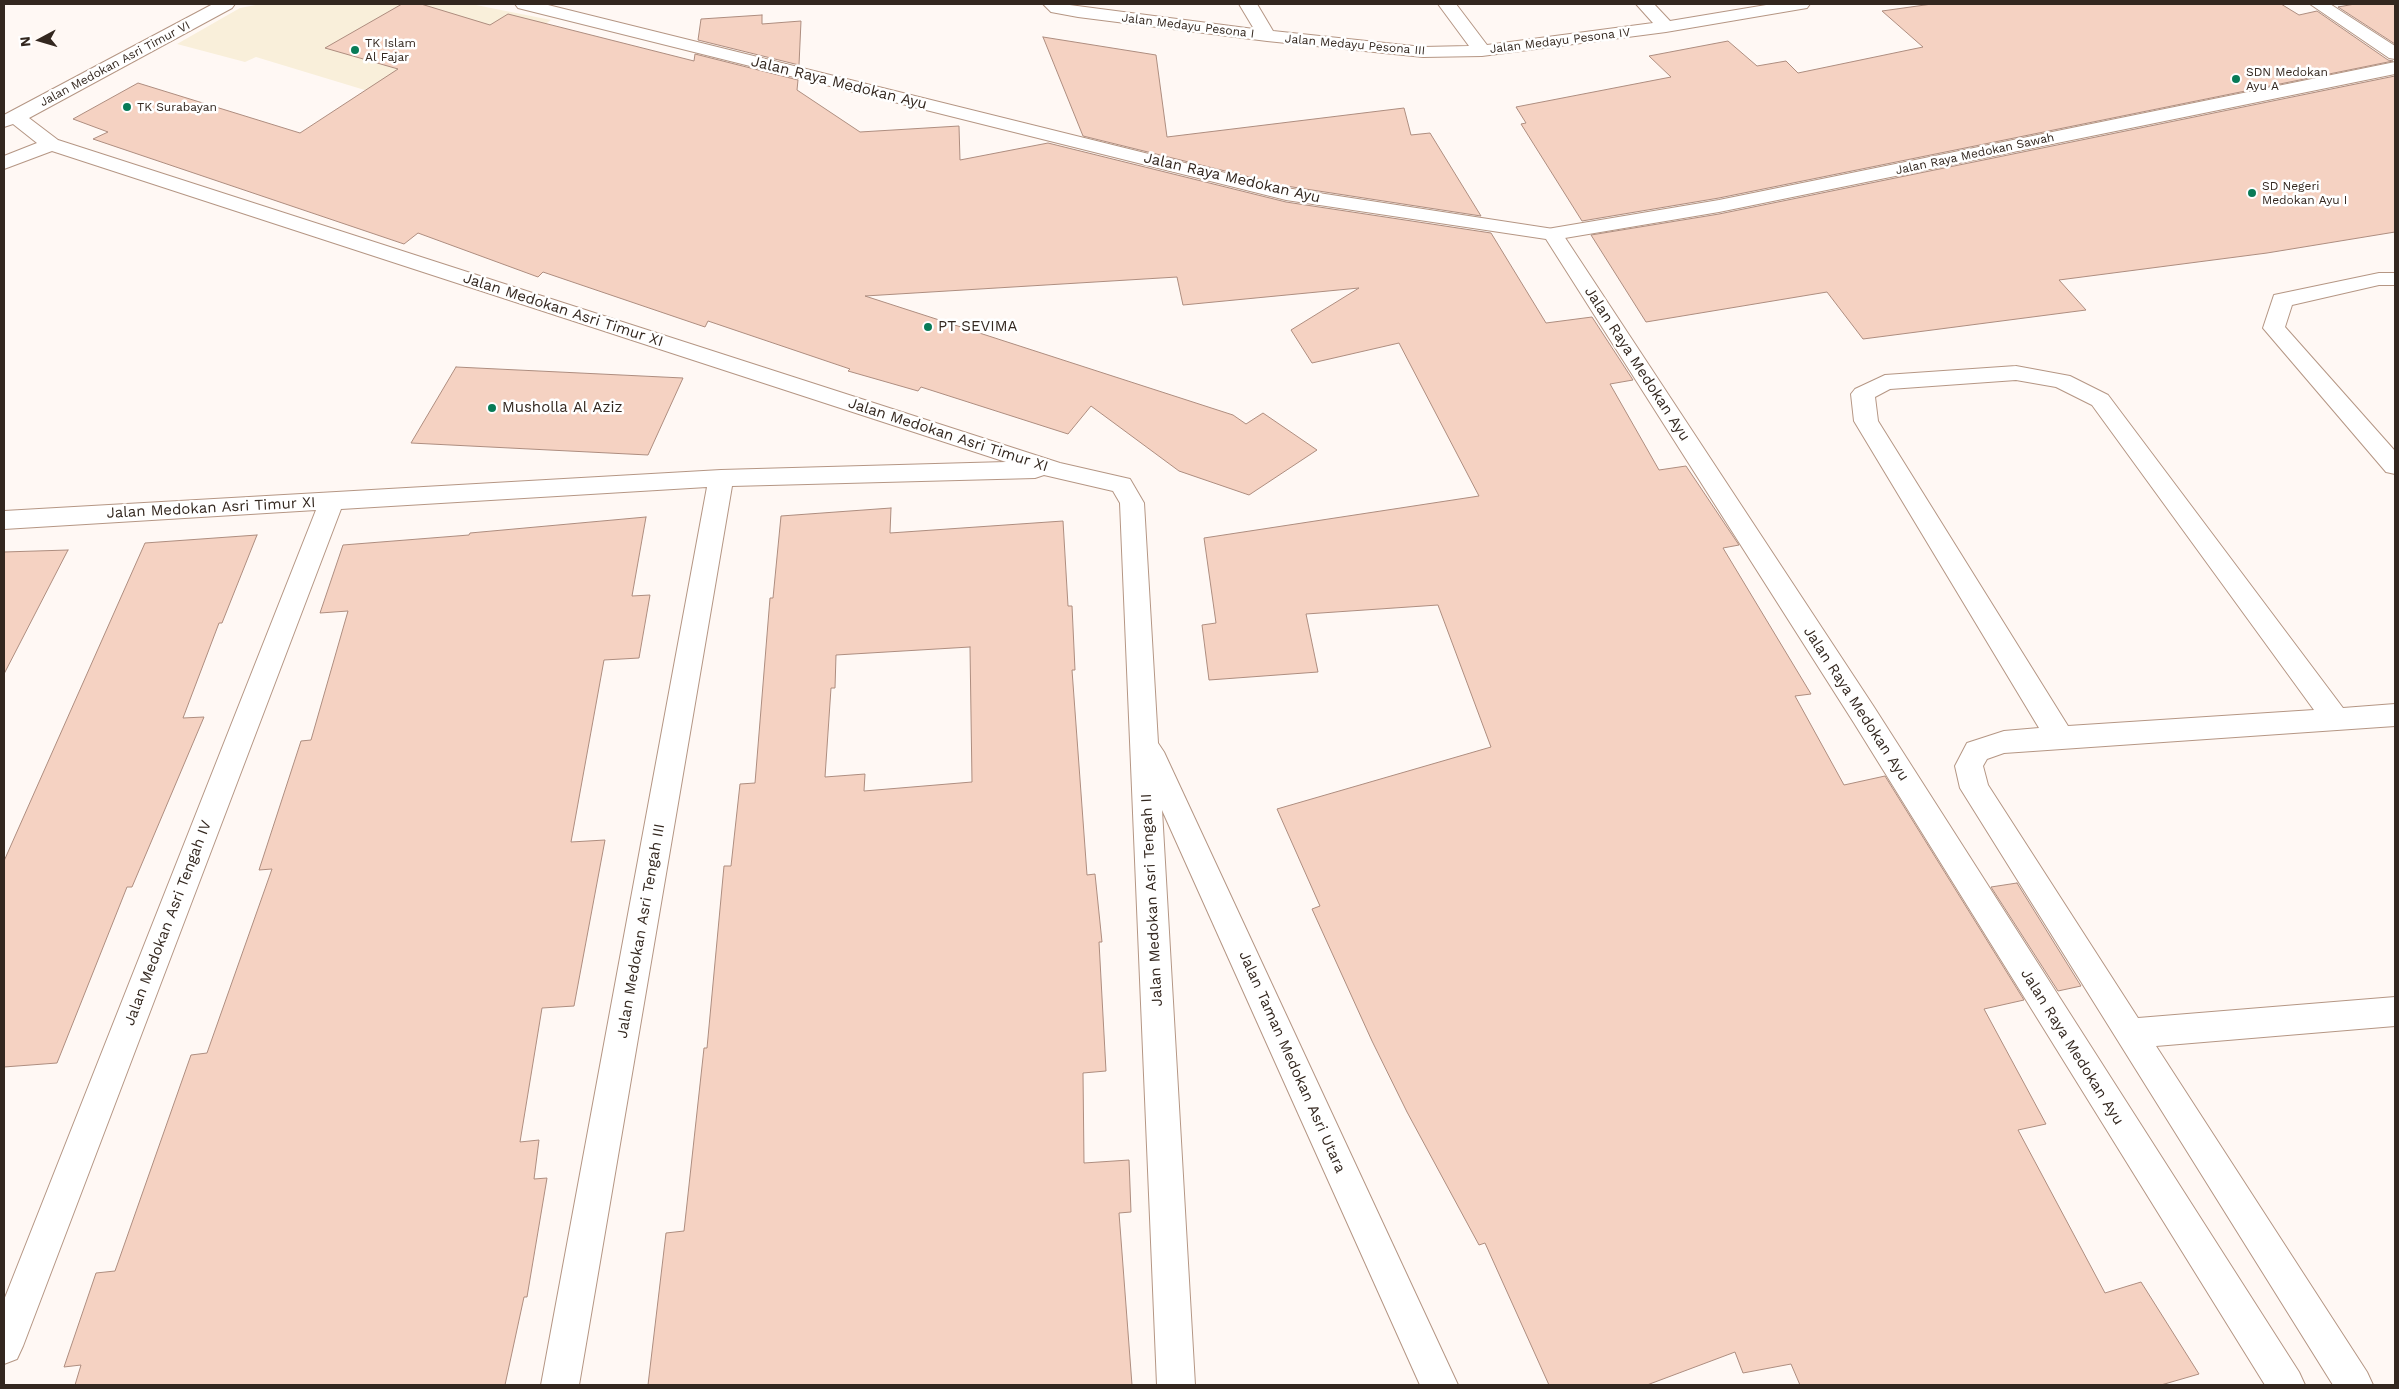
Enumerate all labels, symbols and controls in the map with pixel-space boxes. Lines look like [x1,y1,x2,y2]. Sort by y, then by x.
street label: Jalan Medayu Pesona I [1121,11,1255,41]
north arrow [15,15,65,65]
street label: Jalan Medokan Asri Timur VI [37,18,193,110]
street label: Jalan Medayu Pesona IV [1489,25,1631,57]
street label: Jalan Medayu Pesona III [1284,32,1426,58]
text: N [17,36,34,48]
place label: TK Islam Al Fajar [365,36,416,64]
marker: TK Islam Al Fajar [349,44,361,56]
street label: Jalan Raya Medokan Ayu [749,52,929,114]
place label: SDN Medokan Ayu A [2246,65,2328,93]
marker: SDN Medokan Ayu A [2230,73,2242,85]
place label: TK Surabayan [137,100,217,114]
marker: TK Surabayan [121,101,133,113]
street label: Jalan Raya Medokan Sawah [1894,130,2056,178]
street label: Jalan Raya Medokan Ayu [1142,149,1322,207]
place label: SD Negeri Medokan Ayu I [2262,179,2347,207]
marker: SD Negeri Medokan Ayu I [2246,187,2258,199]
street label: Jalan Medokan Asri Timur XI [461,269,665,351]
street label: Jalan Raya Medokan Ayu [1580,283,1694,445]
place label: PT SEVIMA [938,318,1017,336]
marker: PT SEVIMA [922,321,934,333]
street label: Jalan Medokan Asri Timur XI [846,394,1050,476]
place label: Musholla Al Aziz [502,399,622,417]
marker: Musholla Al Aziz [486,402,498,414]
street label: Jalan Medokan Asri Timur XI [106,494,316,522]
street label: Jalan Raya Medokan Ayu [1799,623,1913,785]
street label: Jalan Medokan Asri Tengah II [1137,793,1167,1007]
street label: Jalan Medokan Asri Tengah IV [120,818,216,1028]
street label: Jalan Medokan Asri Tengah III [613,822,669,1040]
street label: Jalan Taman Medokan Asri Utara [1235,948,1349,1176]
street label: Jalan Raya Medokan Ayu [2017,966,2127,1128]

